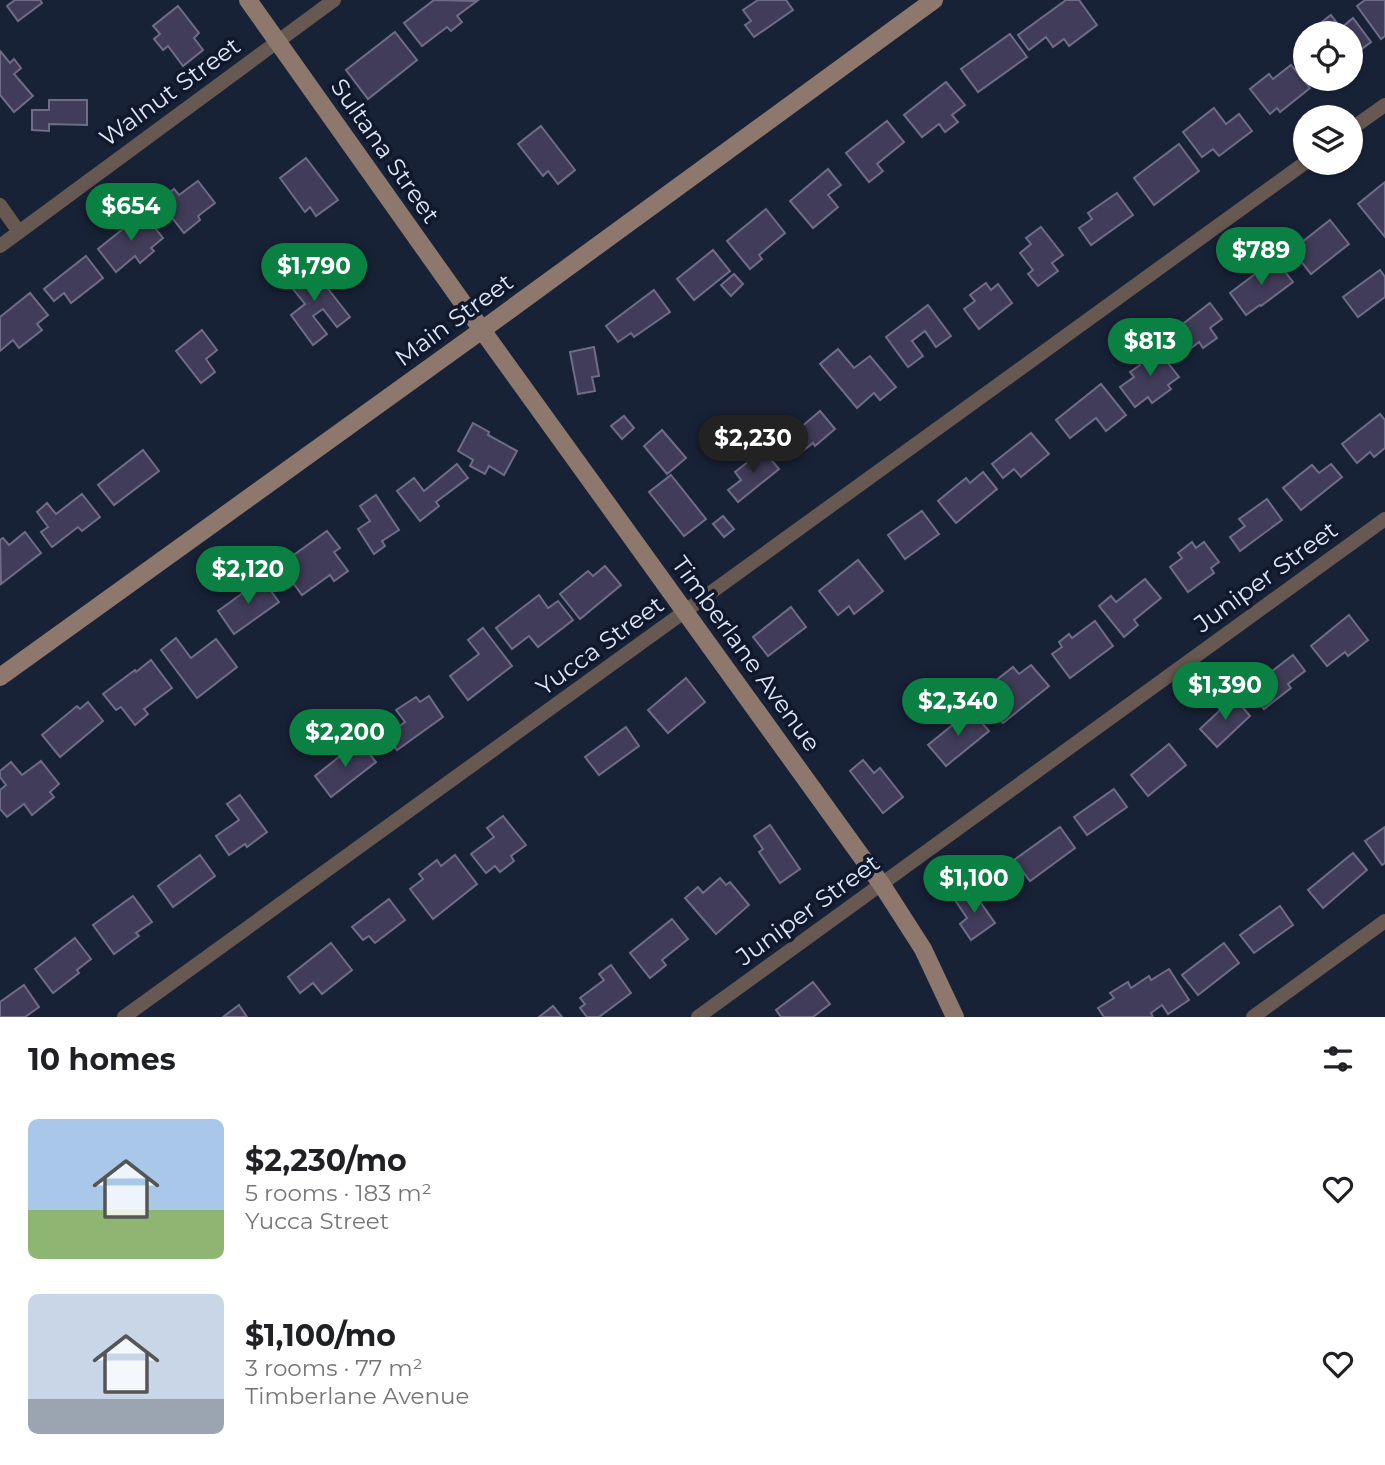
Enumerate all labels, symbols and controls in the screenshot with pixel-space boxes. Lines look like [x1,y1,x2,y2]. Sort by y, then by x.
map controls [1293,21,1363,175]
button: locate [1293,21,1363,91]
street label: Walnut Street [94,31,246,152]
street label: Sultana Street [325,73,446,229]
button: layers [1293,105,1363,175]
pin: $654 [90,184,172,243]
text: $654 [102,192,160,220]
pin: $789 [1220,228,1302,287]
text: $789 [1232,236,1290,264]
pin: $1,790 [257,244,371,303]
text: $1,790 [277,252,351,280]
street label: Main Street [389,267,519,372]
pin: $813 [1109,318,1191,378]
text: $813 [1124,327,1176,355]
pin: $2,230 [696,416,810,475]
text: $2,230 [714,424,792,452]
street label: Juniper Street [1188,515,1343,639]
pin: $2,120 [191,546,305,606]
street label: Timberlane Avenue [666,550,827,757]
text: $2,120 [212,555,284,583]
street label: Yucca Street [530,590,669,702]
pin: $1,390 [1168,662,1282,722]
text: $1,390 [1188,671,1262,699]
pin: $2,340 [901,678,1015,738]
text: $2,340 [918,687,998,715]
pin: $2,200 [288,710,402,769]
text: $2,200 [305,718,385,746]
street label: Juniper Street [730,848,885,972]
pin: $1,100 [917,856,1031,915]
text: $1,100 [939,864,1009,892]
icon: filters [1319,1040,1357,1078]
text: 10 homes [28,1041,176,1078]
text: $2,230/mo [245,1142,407,1179]
icon: home [84,1147,168,1231]
icon: heart [1319,1170,1357,1208]
text: 5 rooms · 183 m² [245,1179,432,1207]
text: Yucca Street [245,1207,389,1235]
text: $1,100/mo [245,1317,396,1354]
icon: home [84,1322,168,1406]
icon: heart [1319,1345,1357,1383]
text: 3 rooms · 77 m² [245,1354,423,1382]
text: Timberlane Avenue [245,1382,469,1410]

